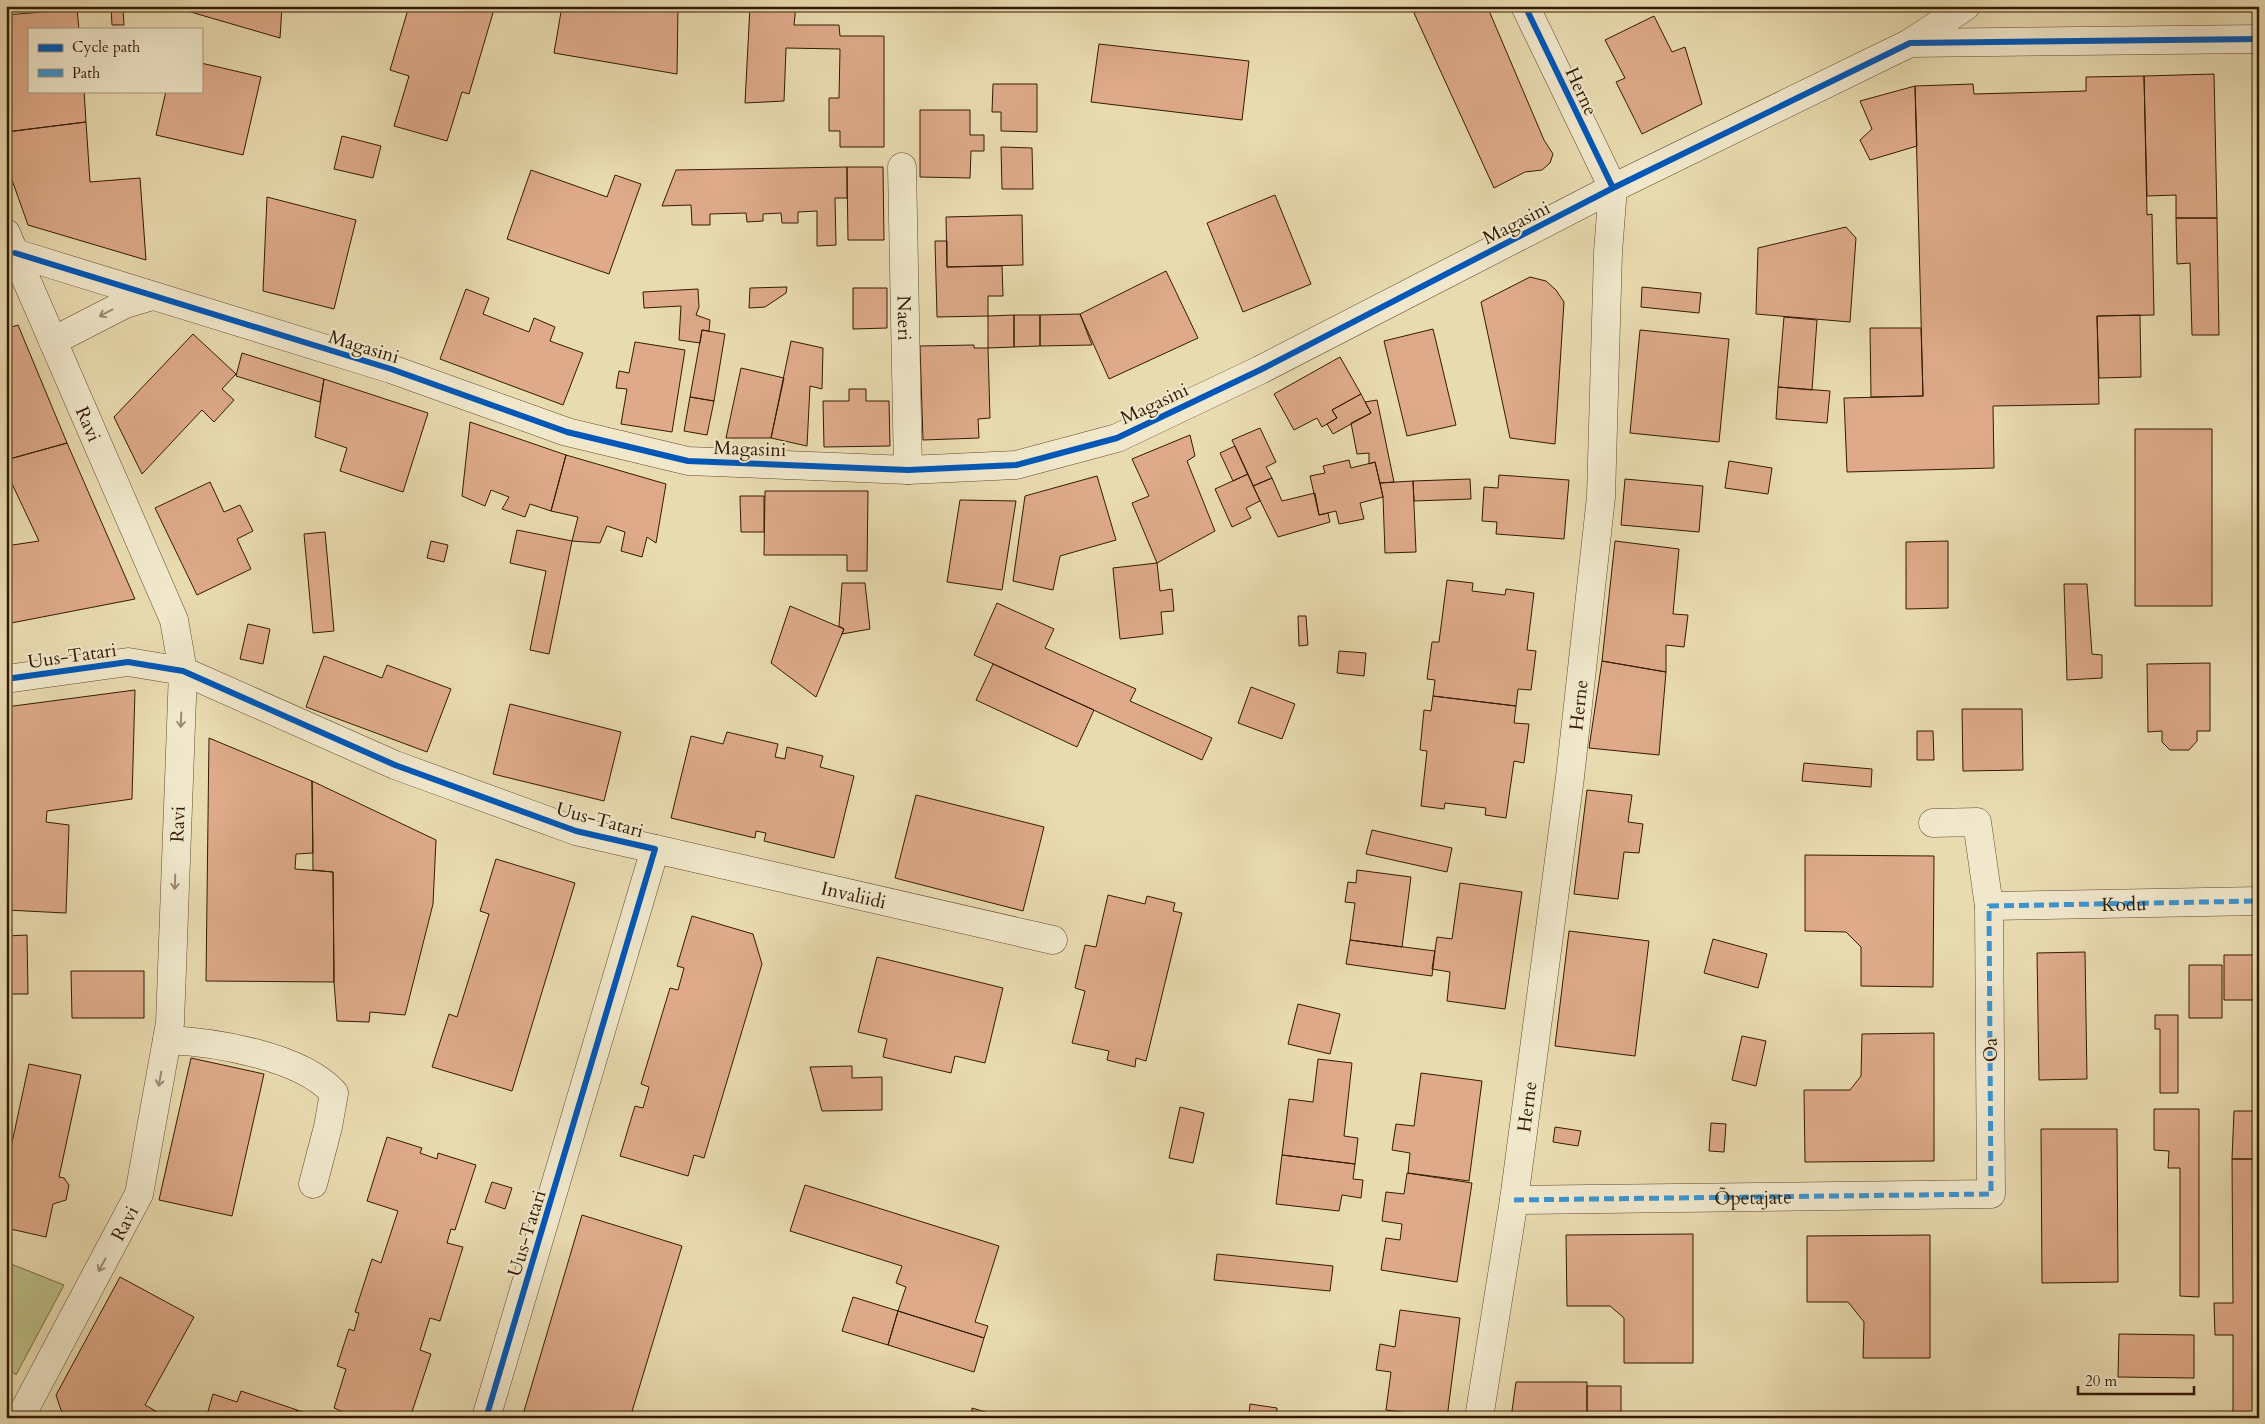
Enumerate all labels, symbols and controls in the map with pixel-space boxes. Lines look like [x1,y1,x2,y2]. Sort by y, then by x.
legend [28,28,202,92]
text: Cycle path [72,37,141,57]
text: Path [72,63,101,83]
street label: Herne [1559,63,1604,120]
street label: Magasini [1478,195,1555,251]
street label: Naeri [891,295,917,341]
one-way arrow [99,308,114,318]
street label: Magasini [325,324,402,370]
street label: Magasini [1116,377,1193,431]
street label: Ravi [69,402,107,446]
street label: Magasini [713,435,787,463]
street label: Uus-Tatari [26,637,118,675]
street label: Herne [1563,678,1595,732]
one-way arrow [176,712,185,728]
street label: Uus-Tatari [553,796,646,844]
street label: Ravi [164,805,192,843]
one-way arrow [170,874,180,890]
street label: Invaliidi [819,875,889,915]
street label: Kodu [2101,891,2147,918]
street label: Oa [1978,1038,2004,1062]
one-way arrow [154,1071,164,1087]
street label: Herne [1511,1080,1544,1134]
street label: Õpetajate [1714,1185,1792,1211]
street label: Uus-Tatari [501,1187,552,1280]
street label: Ravi [105,1201,145,1246]
one-way arrow [97,1258,107,1273]
scale bar [2078,1364,2194,1396]
text: 20 m [2085,1371,2117,1391]

